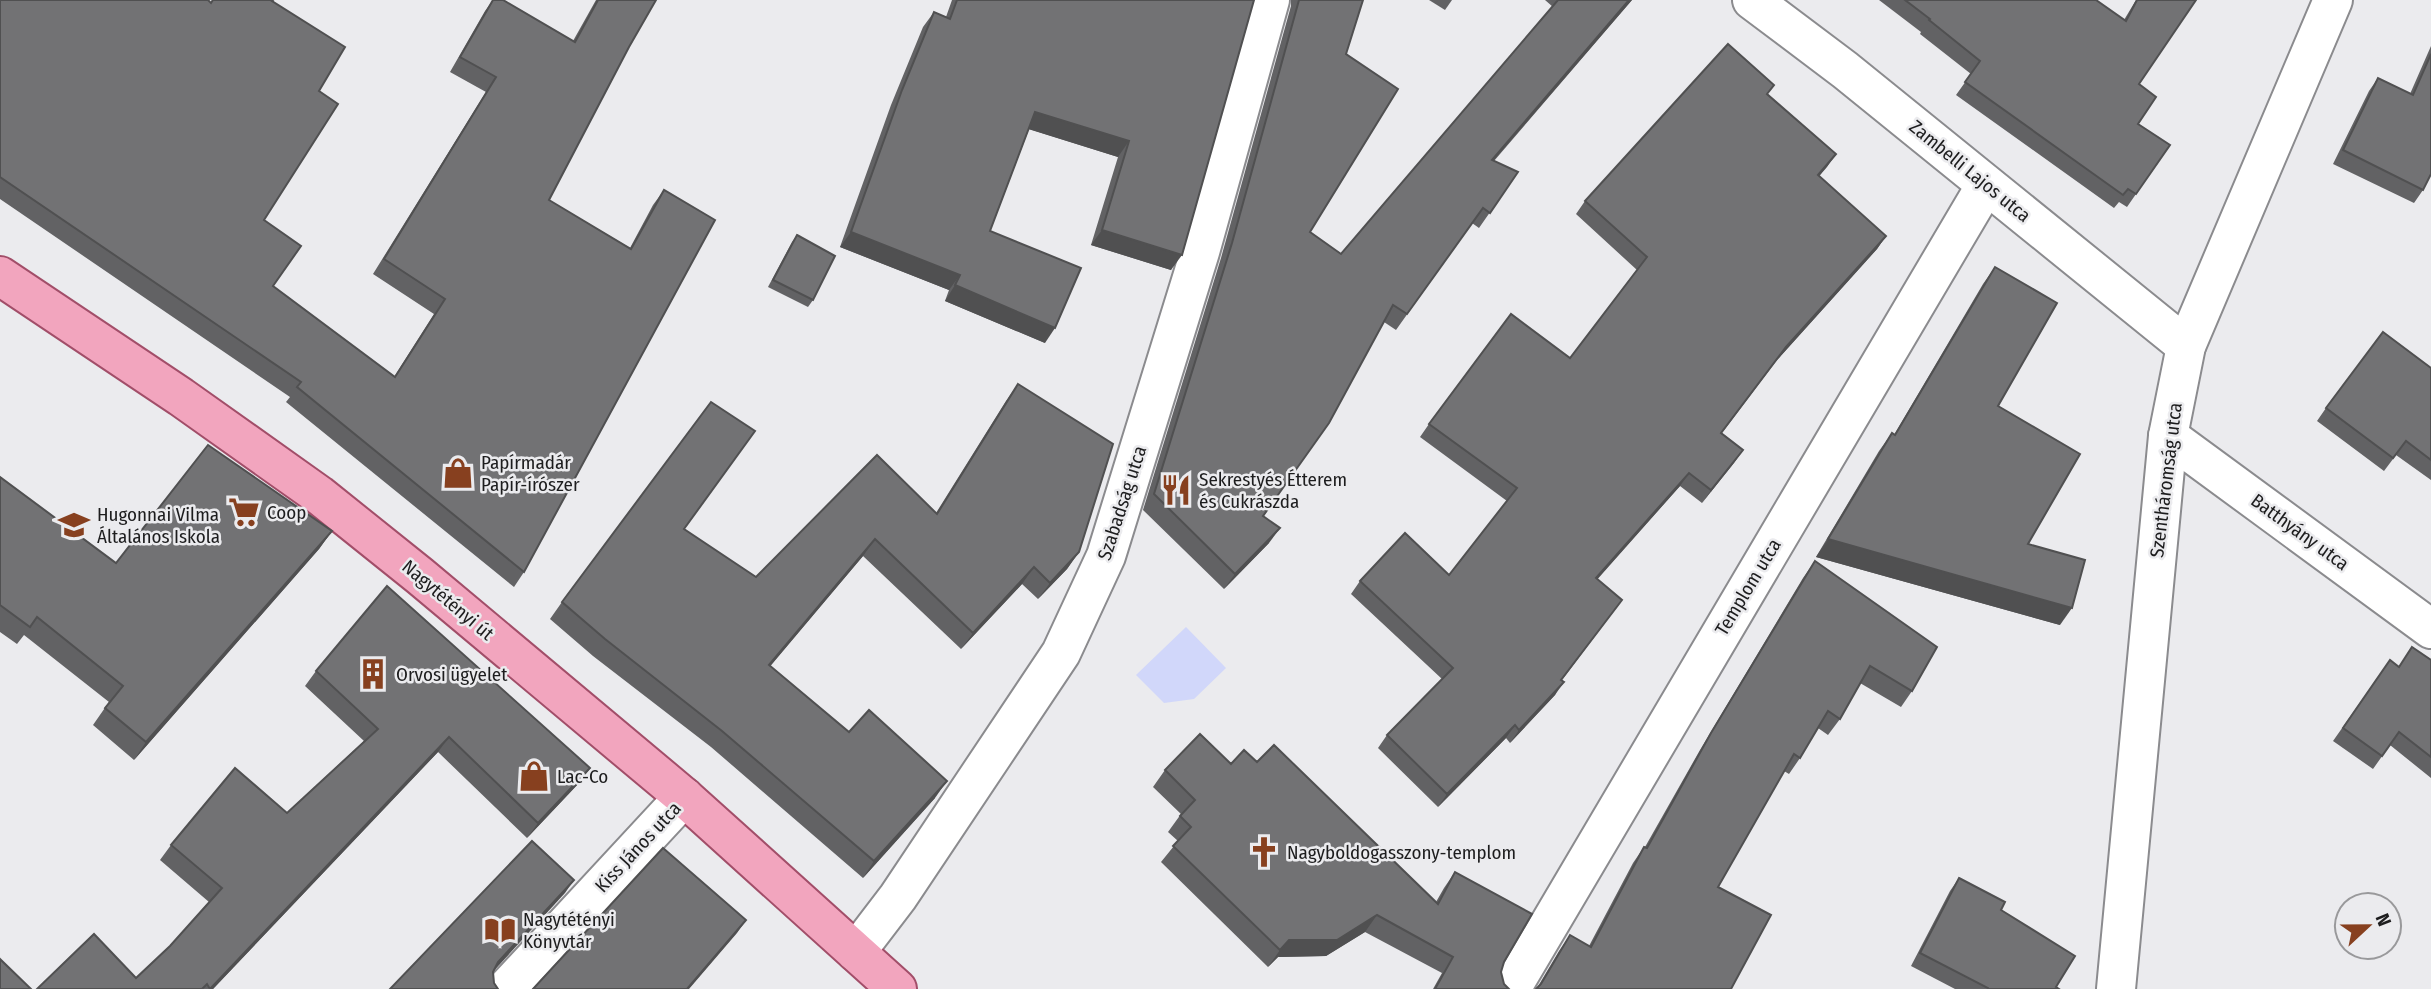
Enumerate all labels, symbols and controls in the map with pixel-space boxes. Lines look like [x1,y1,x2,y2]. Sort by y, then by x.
street label: Zambelli Lajos utca [1905,115,2035,227]
street label: Szentháromság utca [2145,401,2187,559]
street label: Szabadság utca [1093,443,1151,563]
place label: Papírmadár Papír-írószer [481,451,580,496]
shop icon: Papírmadár Papír-írószer [441,456,475,490]
place label: Sekrestyés Étterem és Cukrászda [1199,468,1347,513]
restaurant icon: Sekrestyés Étterem és Cukrászda [1159,473,1193,507]
street label: Batthyány utca [2247,489,2353,575]
supermarket icon: Coop [227,495,261,529]
place label: Coop [267,501,306,524]
place label: Hugonnai Vilma Általános Iskola [97,503,220,548]
school or university icon: Hugonnai Vilma Általános Iskola [57,508,91,542]
street label: Templom utca [1710,534,1786,640]
street label: Nagytétényi út [398,555,499,645]
building icon: Orvosi ügyelet [356,657,390,691]
place label: Orvosi ügyelet [396,663,508,686]
shop icon: Lac-Co [517,759,551,793]
place label: Lac-Co [557,765,608,788]
street label: Kiss János utca [590,797,686,897]
church icon: Nagyboldogasszony-templom [1247,835,1281,869]
place label: Nagyboldogasszony-templom [1287,841,1516,864]
north arrow [2333,891,2403,961]
place label: Nagytétényi Könyvtár [523,908,615,953]
text: N [2371,910,2396,929]
library icon: Nagytétényi Könyvtár [483,913,517,947]

